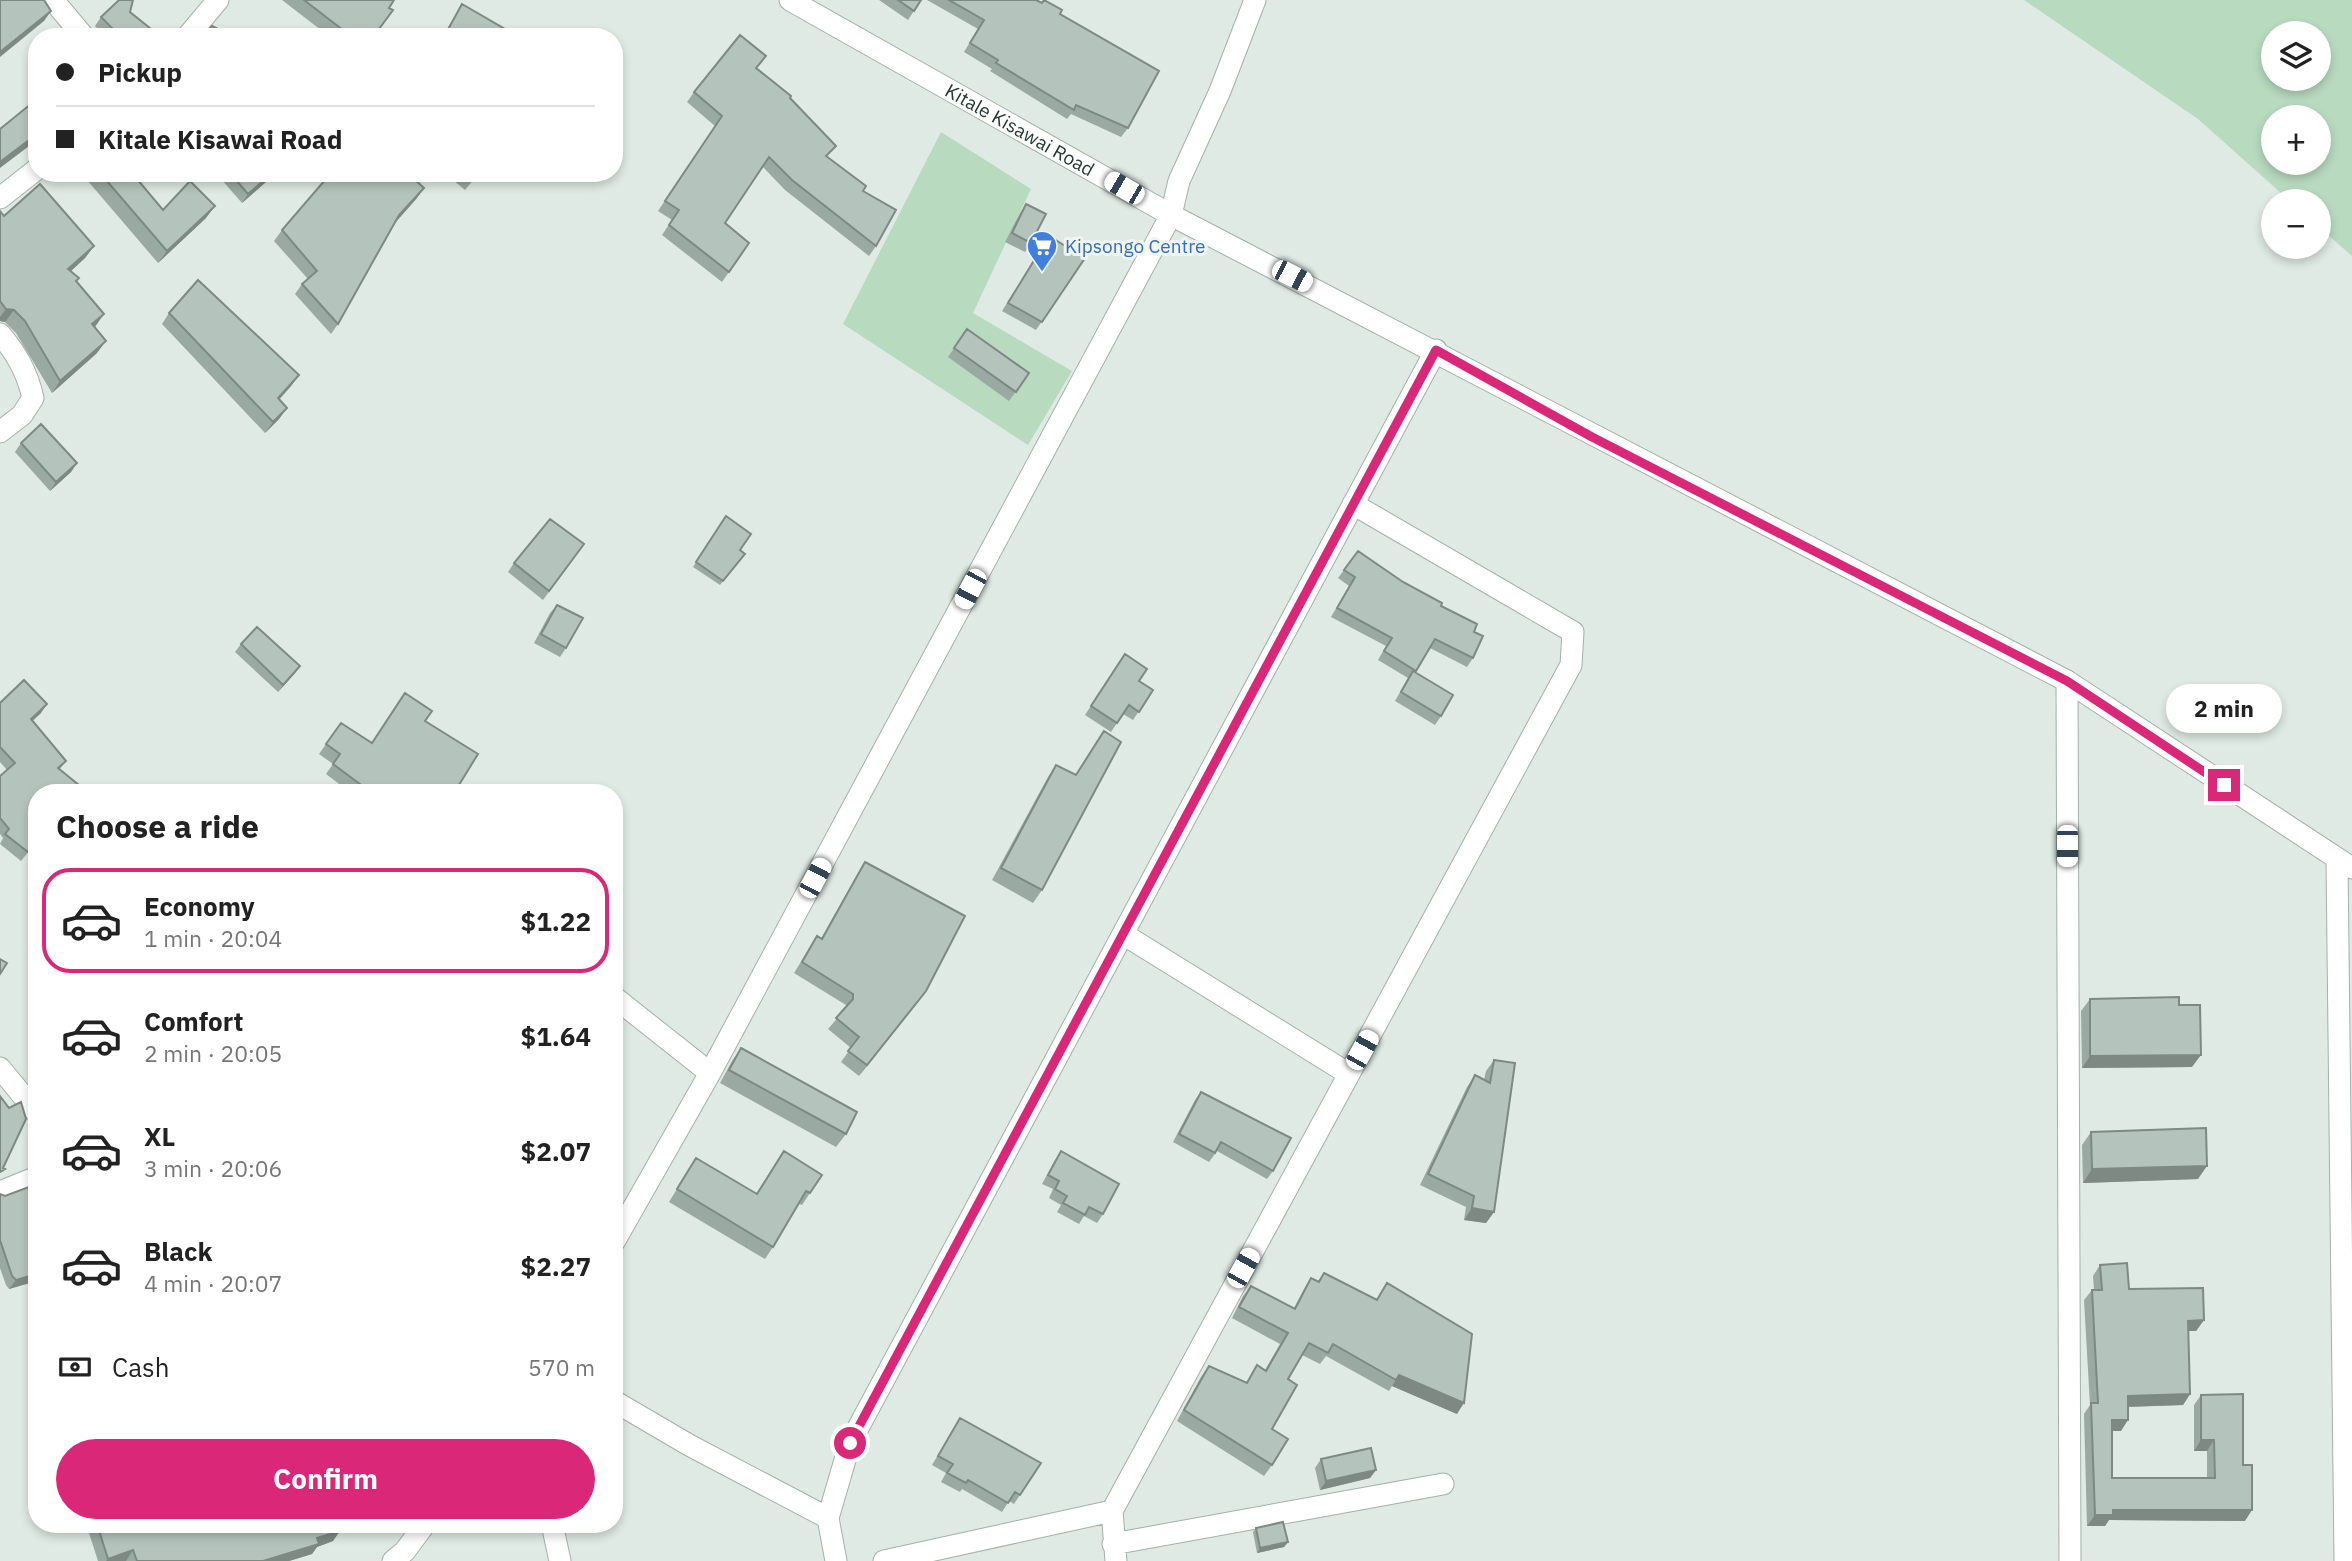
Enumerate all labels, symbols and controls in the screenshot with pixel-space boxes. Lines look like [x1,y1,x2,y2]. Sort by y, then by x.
map controls [2261,21,2331,259]
button: layers [2261,21,2331,91]
text: Pickup [98,55,182,89]
street label: Kitale Kisawai Road [941,78,1099,181]
button: + [2261,105,2331,175]
text: Kitale Kisawai Road [98,122,342,156]
car [1101,168,1148,208]
button: − [2261,189,2331,259]
supermarket icon: Kipsongo Centre [1025,229,1059,273]
place label: Kipsongo Centre [1065,234,1206,258]
car [1269,257,1316,295]
car [951,566,990,612]
callout: 2 min [2166,684,2282,732]
text: 2 min [2194,693,2254,723]
route end [2208,769,2240,801]
text: Choose a ride [56,805,259,847]
car [2057,825,2078,867]
car [796,855,835,901]
icon: car [60,889,123,952]
text: Economy [144,889,255,923]
text: $1.22 [521,904,591,938]
text: 1 min · 20:04 [144,923,282,953]
icon: car [60,1004,123,1067]
text: Comfort [144,1004,243,1038]
text: $1.64 [521,1019,591,1053]
car [1343,1027,1382,1073]
text: 2 min · 20:05 [144,1038,282,1068]
icon: car [60,1119,123,1182]
text: XL [144,1119,175,1153]
text: $2.07 [521,1134,591,1168]
text: 3 min · 20:06 [144,1153,282,1183]
icon: car [60,1234,123,1297]
text: Black [144,1234,212,1268]
car [1224,1245,1263,1291]
text: $2.27 [521,1249,591,1283]
text: 4 min · 20:07 [144,1268,282,1298]
icon: cash [56,1348,94,1386]
text: Cash [112,1350,169,1384]
text: 570 m [528,1352,595,1382]
route start [834,1427,866,1459]
button: Confirm [56,1439,595,1519]

